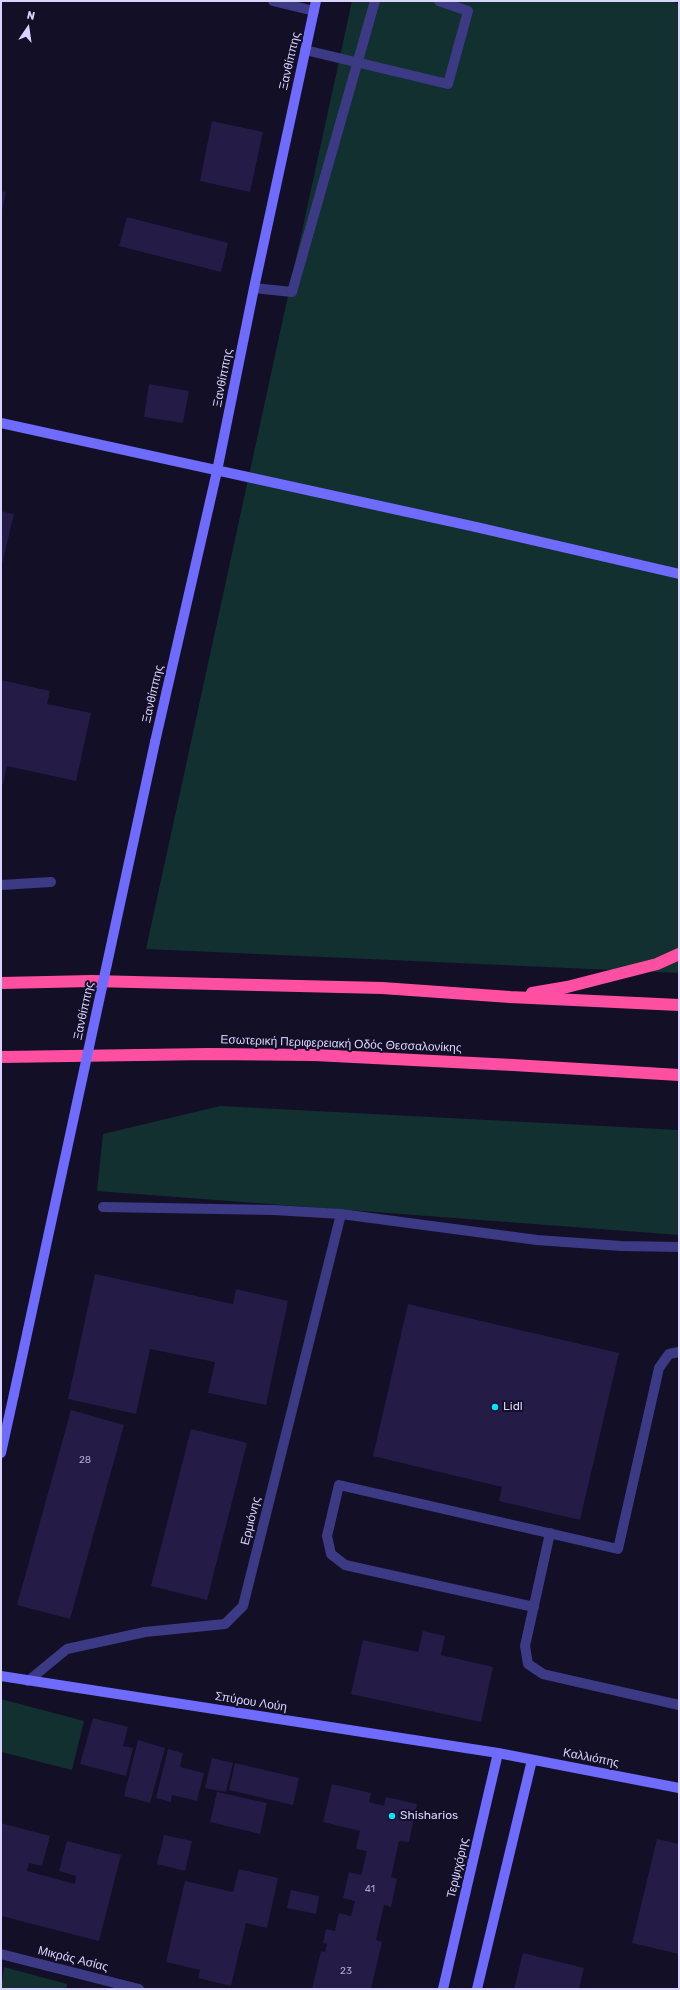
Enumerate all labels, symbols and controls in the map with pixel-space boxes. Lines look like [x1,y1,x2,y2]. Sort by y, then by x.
north arrow [8,8,48,48]
text: N [25,9,36,23]
street label: Ξανθίππης [276,31,304,91]
street label: Ξανθίππης [210,348,236,408]
street label: Ξανθίππης [139,664,167,724]
street label: Ξανθίππης [71,981,97,1041]
street label: Εσωτερική Περιφερειακή Οδός Θεσσαλονίκης [220,1033,462,1055]
place label: Lidl [503,1400,523,1414]
marker: Lidl [490,1402,500,1412]
house number: 28 [79,1454,91,1466]
street label: Ερμιόνης [238,1495,264,1547]
street label: Σπύρου Λούη [214,1689,288,1715]
street label: Καλλιόπης [562,1746,620,1770]
place label: Shisharios [400,1809,458,1823]
marker: Shisharios [387,1811,397,1821]
street label: Τερψιχόρης [444,1836,472,1900]
house number: 41 [365,1883,375,1895]
street label: Μικράς Ασίας [36,1943,110,1975]
house number: 23 [340,1965,352,1977]

